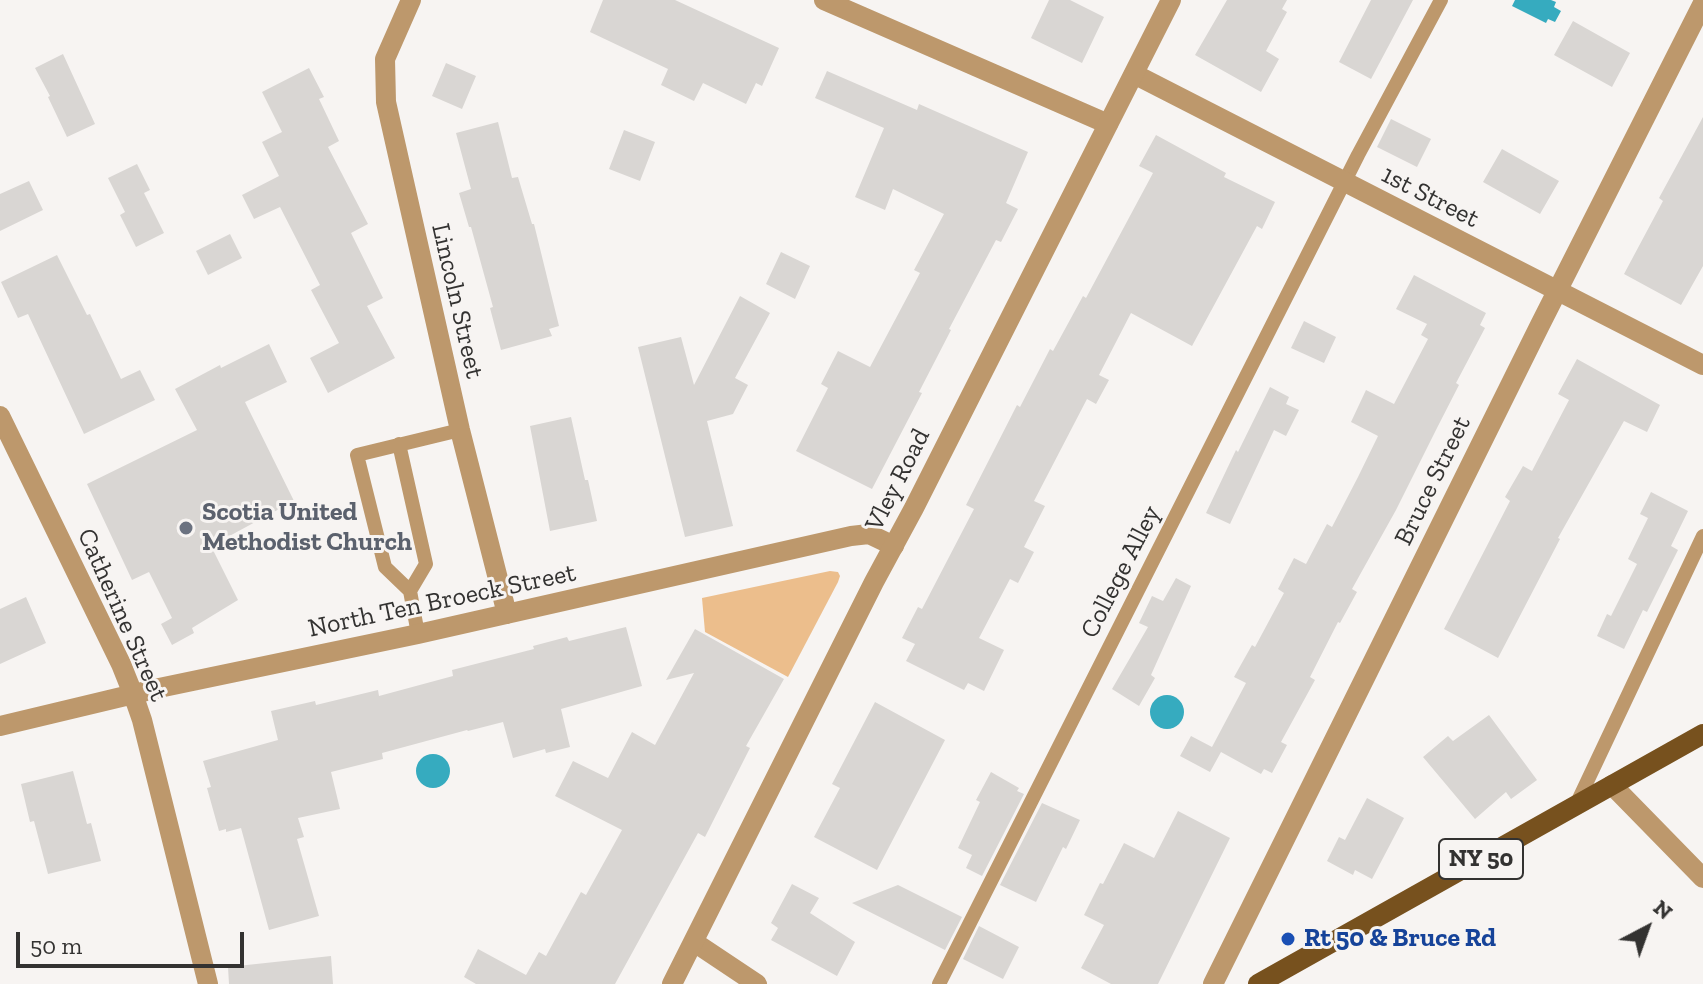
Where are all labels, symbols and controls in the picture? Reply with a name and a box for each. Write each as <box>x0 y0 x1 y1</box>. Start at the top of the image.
street label: 1st Street <box>1376 159 1484 235</box>
street label: Lincoln Street <box>424 221 490 381</box>
street label: Bruce Street <box>1388 411 1478 551</box>
street label: Vley Road <box>859 424 937 536</box>
place label: Scotia United Methodist Church <box>202 497 412 558</box>
street label: College Alley <box>1074 501 1168 643</box>
marker: Scotia United Methodist Church <box>177 519 195 537</box>
street label: Catherine Street <box>70 524 174 706</box>
street label: North Ten Broeck Street <box>305 557 579 645</box>
road number: NY 50 <box>1439 839 1523 879</box>
north arrow <box>1607 888 1687 968</box>
text: N <box>1648 894 1678 925</box>
scale bar <box>20 916 248 966</box>
place label: Rt 50 & Bruce Rd <box>1304 923 1496 955</box>
marker: Rt 50 & Bruce Rd <box>1279 930 1297 948</box>
text: 50 m <box>30 931 82 960</box>

